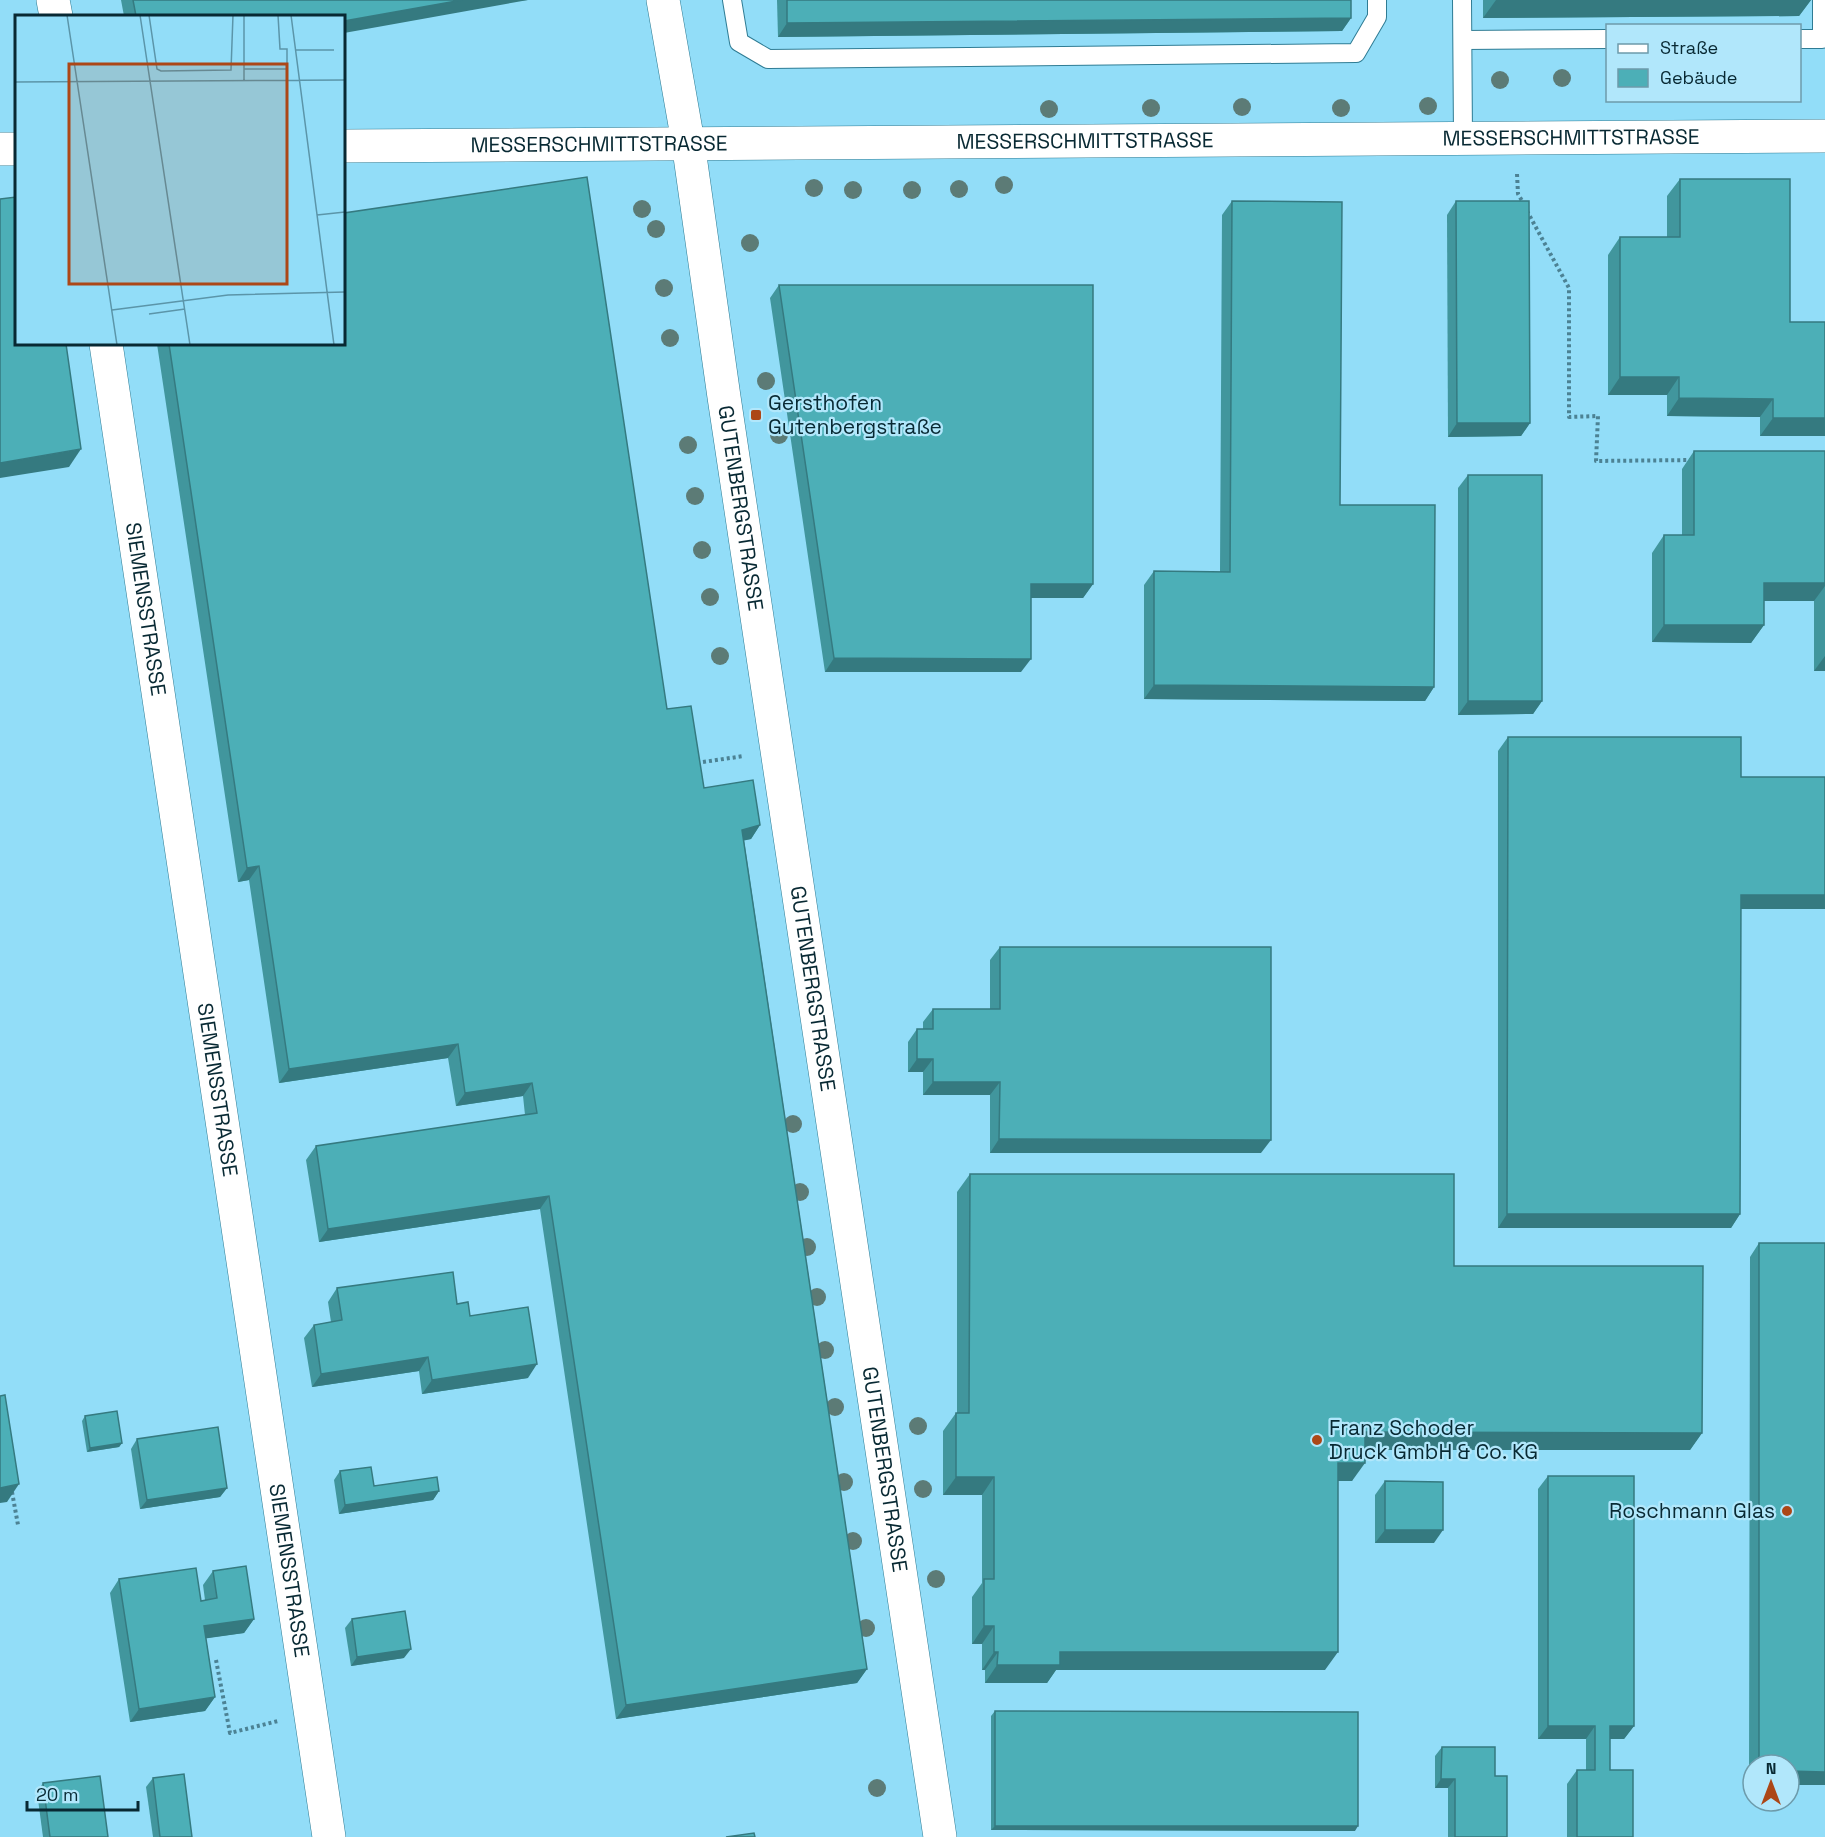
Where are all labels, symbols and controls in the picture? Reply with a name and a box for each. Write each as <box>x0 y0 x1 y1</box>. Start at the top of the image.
inset map <box>15 15 345 345</box>
legend <box>1606 24 1801 102</box>
text: Straße <box>1660 36 1718 59</box>
text: Gebäude <box>1660 66 1738 89</box>
street label: MESSERSCHMITTSTRASSE <box>1442 123 1700 152</box>
street label: MESSERSCHMITTSTRASSE <box>956 126 1214 155</box>
street label: MESSERSCHMITTSTRASSE <box>470 129 728 158</box>
place label: Gersthofen Gutenbergstraße <box>768 389 942 440</box>
street label: GUTENBERGSTRASSE <box>712 403 770 613</box>
marker: Gersthofen Gutenbergstraße <box>749 408 763 422</box>
street label: SIEMENSSTRASSE <box>120 520 172 698</box>
street label: GUTENBERGSTRASSE <box>785 884 842 1093</box>
street label: SIEMENSSTRASSE <box>192 1001 244 1178</box>
street label: GUTENBERGSTRASSE <box>857 1365 914 1574</box>
place label: Franz Schoder Druck GmbH & Co. KG <box>1329 1414 1538 1465</box>
marker: Franz Schoder Druck GmbH & Co. KG <box>1310 1433 1324 1447</box>
street label: SIEMENSSTRASSE <box>263 1482 316 1659</box>
place label: Roschmann Glas <box>1609 1497 1775 1524</box>
marker: Roschmann Glas <box>1780 1504 1794 1518</box>
north arrow <box>1741 1753 1801 1813</box>
text: N <box>1766 1758 1776 1779</box>
scale bar <box>27 1774 138 1812</box>
text: 20 m <box>36 1783 79 1806</box>

